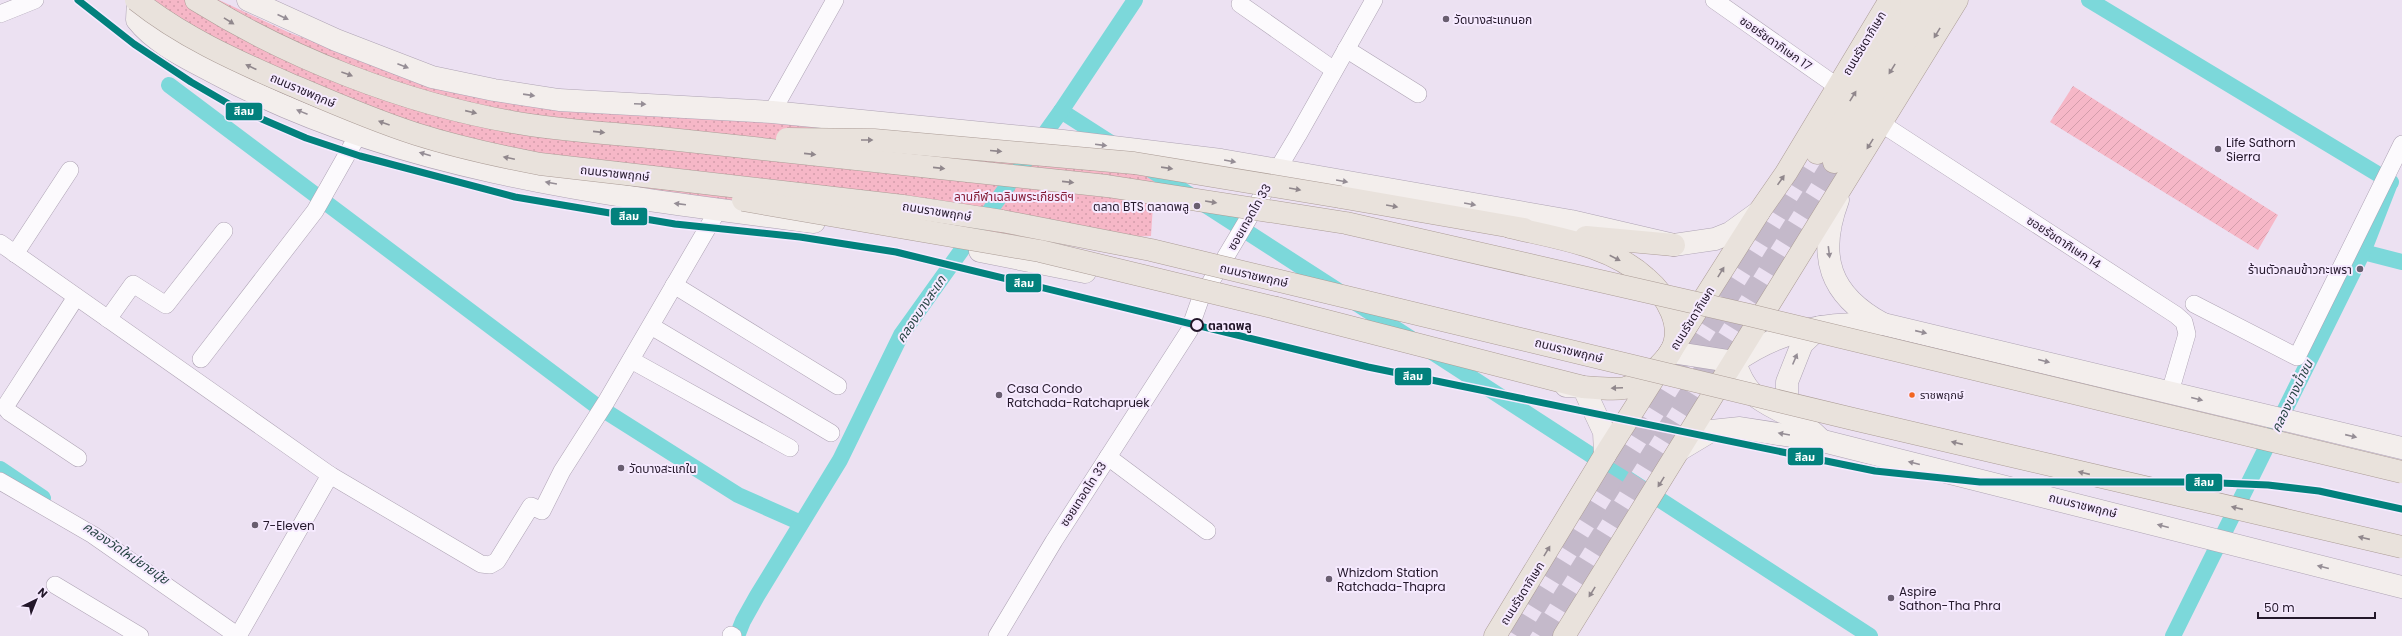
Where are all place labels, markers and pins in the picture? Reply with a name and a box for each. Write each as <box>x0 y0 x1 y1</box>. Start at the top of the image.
place label: วัดบางสะแกนอก <box>1454 11 1532 28</box>
marker: วัดบางสะแกนอก <box>1441 14 1451 24</box>
place label: Life Sathorn Sierra <box>2226 134 2296 165</box>
marker: Life Sathorn Sierra <box>2213 144 2223 154</box>
place label: ตลาด BTS ตลาดพลู <box>1093 198 1189 215</box>
marker: ตลาด BTS ตลาดพลู <box>1192 201 1202 211</box>
place label: ร้านตัวกลมข้าวกะเพรา <box>2248 261 2352 278</box>
marker: ร้านตัวกลมข้าวกะเพรา <box>2355 264 2365 274</box>
place label: ตลาดพลู <box>1208 317 1252 334</box>
marker: ตลาดพลู <box>1190 318 1204 332</box>
place label: Casa Condo Ratchada-Ratchapruek <box>1007 380 1150 411</box>
place label: ราชพฤกษ์ <box>1920 387 1964 403</box>
marker: Casa Condo Ratchada-Ratchapruek <box>994 390 1004 400</box>
marker: ราชพฤกษ์ <box>1907 390 1917 400</box>
place label: วัดบางสะแกใน <box>629 460 697 477</box>
marker: วัดบางสะแกใน <box>616 463 626 473</box>
place label: 7-Eleven <box>263 517 315 534</box>
marker: 7-Eleven <box>250 520 260 530</box>
place label: Whizdom Station Ratchada-Thapra <box>1337 564 1446 595</box>
marker: Whizdom Station Ratchada-Thapra <box>1324 574 1334 584</box>
place label: Aspire Sathon-Tha Phra <box>1899 583 2001 614</box>
marker: Aspire Sathon-Tha Phra <box>1886 593 1896 603</box>

